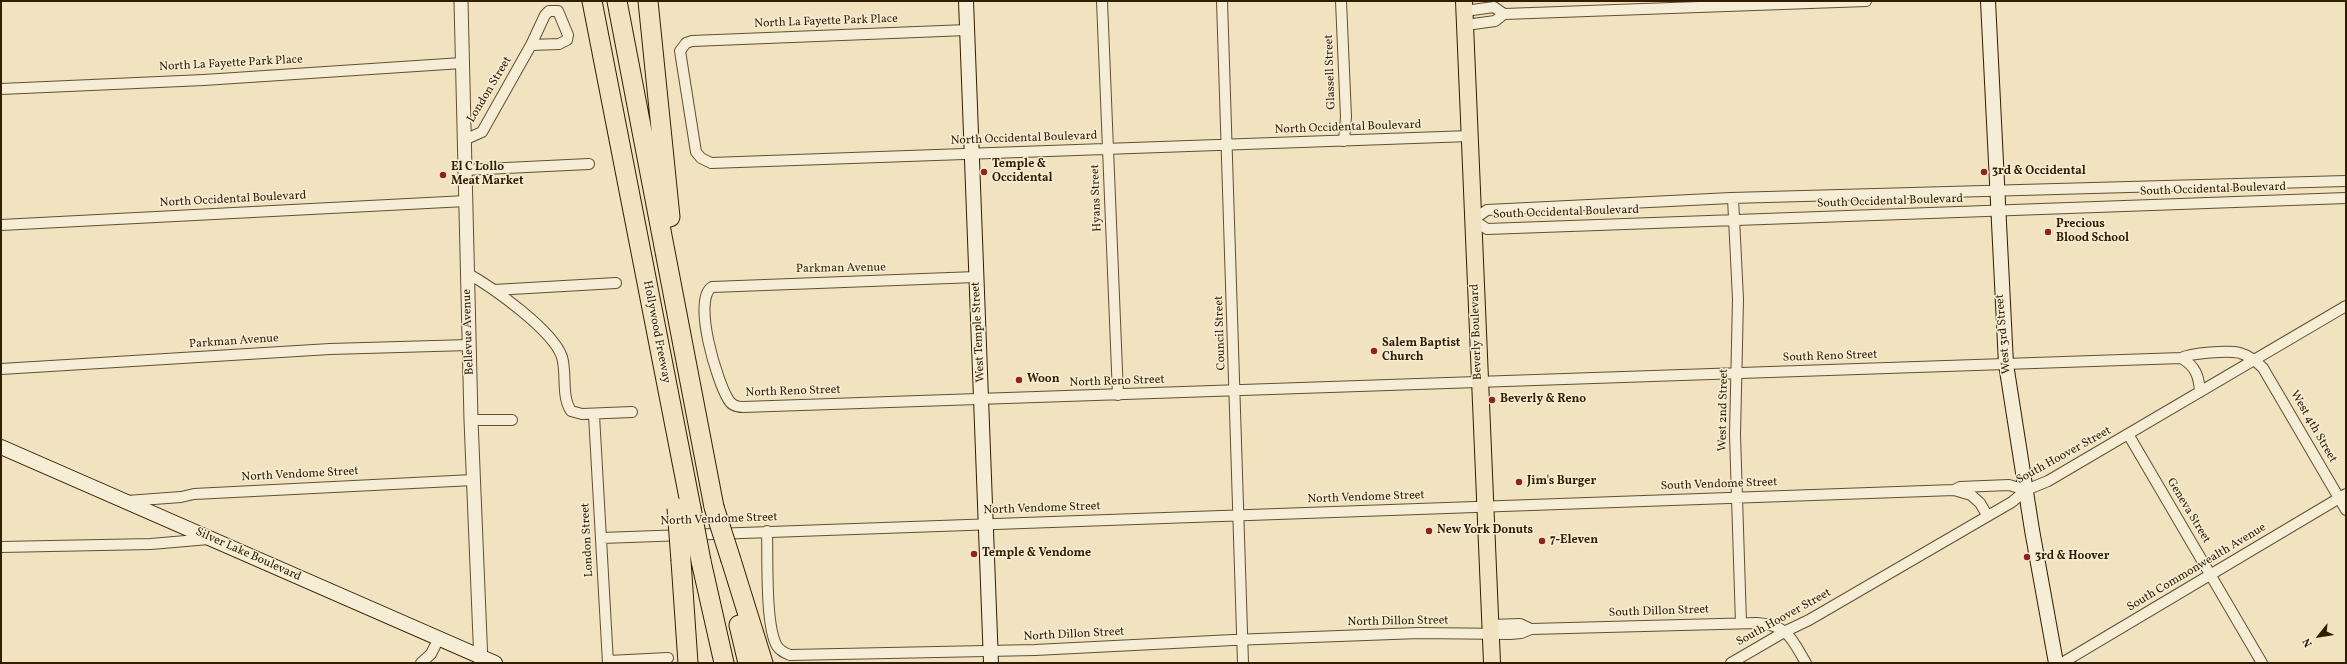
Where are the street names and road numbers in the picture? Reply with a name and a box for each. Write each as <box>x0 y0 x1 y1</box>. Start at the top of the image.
street label: North La Fayette Park Place <box>754 12 898 32</box>
street label: Glassell Street <box>1322 34 1340 110</box>
street label: North La Fayette Park Place <box>159 53 303 75</box>
street label: London Street <box>465 54 515 126</box>
street label: North Occidental Boulevard <box>1274 118 1422 138</box>
street label: North Occidental Boulevard <box>950 129 1098 149</box>
street label: Hyans Street <box>1089 164 1105 232</box>
street label: South Occidental Boulevard <box>2140 180 2286 200</box>
street label: North Occidental Boulevard <box>159 189 307 211</box>
street label: South Occidental Boulevard <box>1817 192 1963 212</box>
street label: South Occidental Boulevard <box>1493 203 1639 223</box>
street label: Parkman Avenue <box>796 261 886 277</box>
street label: Hollywood Freeway <box>639 280 673 384</box>
street label: West Temple Street <box>969 281 989 383</box>
street label: Beverly Boulevard <box>1468 284 1486 380</box>
street label: Bellevue Avenue <box>460 289 478 375</box>
street label: West 3rd Street <box>1993 293 2015 375</box>
street label: Council Street <box>1213 295 1229 371</box>
street label: Parkman Avenue <box>189 332 279 352</box>
street label: South Reno Street <box>1782 348 1878 366</box>
street label: West 2nd Street <box>1716 369 1732 451</box>
street label: North Reno Street <box>1069 373 1165 391</box>
street label: North Reno Street <box>745 383 841 401</box>
street label: West 4th Street <box>2287 388 2339 466</box>
street label: South Hoover Street <box>2014 424 2114 488</box>
street label: North Vendome Street <box>241 465 359 485</box>
street label: South Vendome Street <box>1660 476 1778 494</box>
street label: Geneva Street <box>2163 476 2213 546</box>
street label: North Vendome Street <box>1307 489 1425 507</box>
street label: North Vendome Street <box>983 500 1101 518</box>
street label: London Street <box>579 502 597 578</box>
street label: North Vendome Street <box>660 511 778 529</box>
street label: South Commonwealth Avenue <box>2125 521 2269 615</box>
street label: Silver Lake Boulevard <box>193 525 303 585</box>
street label: South Hoover Street <box>1734 586 1834 650</box>
street label: South Dillon Street <box>1609 603 1709 621</box>
street label: North Dillon Street <box>1347 614 1449 630</box>
street label: North Dillon Street <box>1023 625 1125 645</box>

